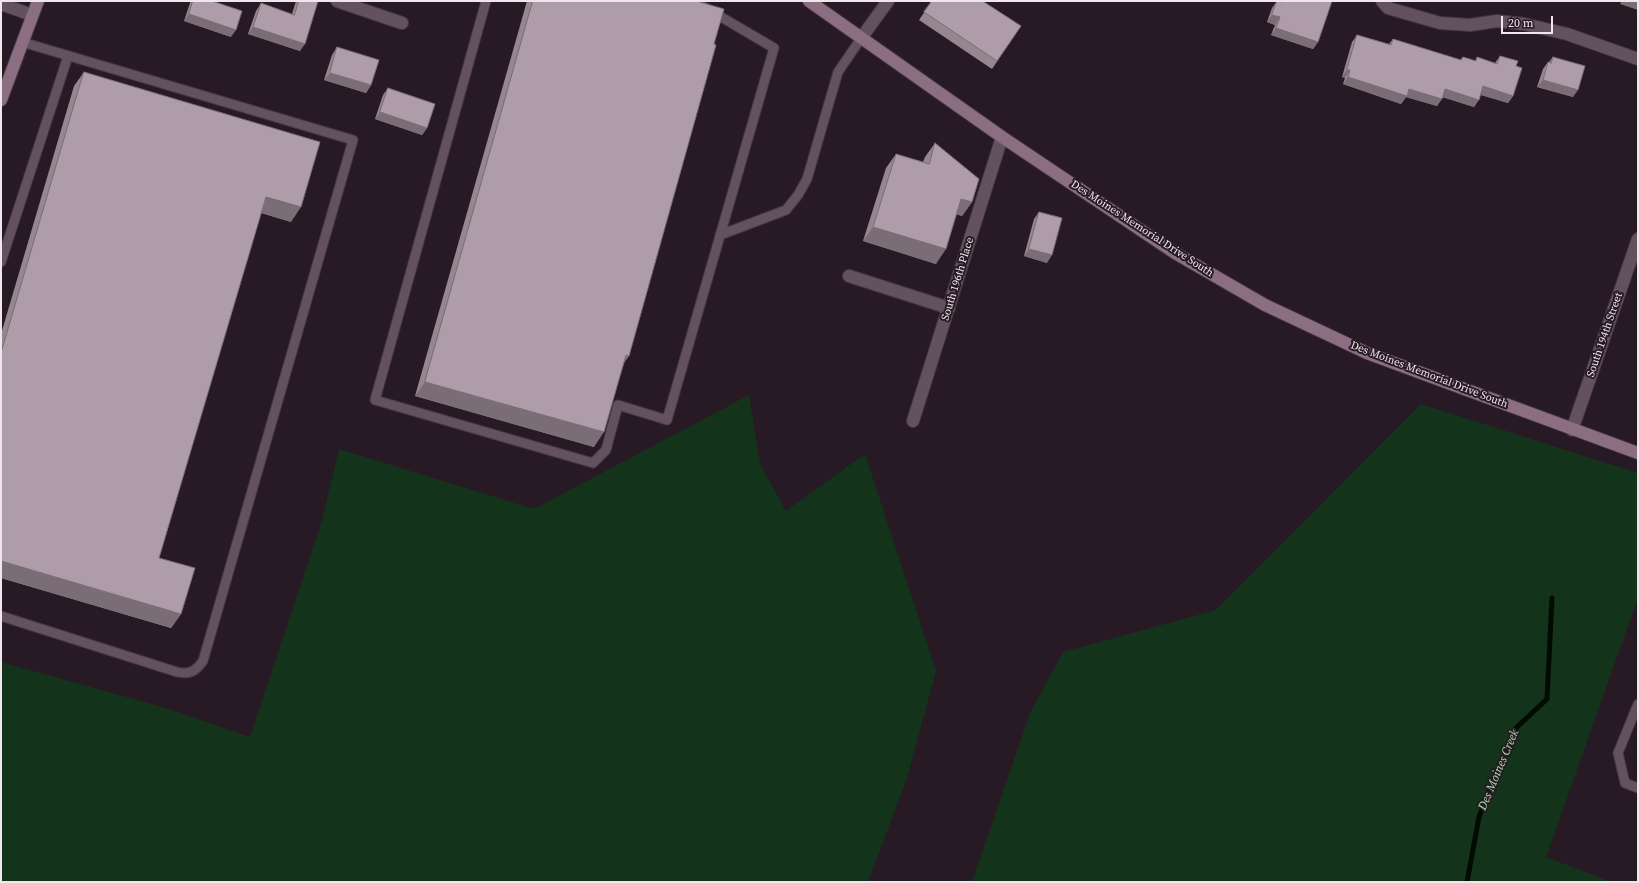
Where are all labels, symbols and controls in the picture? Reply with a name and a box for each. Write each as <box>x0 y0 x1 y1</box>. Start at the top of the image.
scale bar <box>1503 8 1555 34</box>
text: 20 m <box>1508 15 1534 31</box>
street label: Des Moines Memorial Drive South <box>1068 178 1216 280</box>
street label: South 196th Place <box>939 236 977 322</box>
street label: South 194th Street <box>1584 291 1626 379</box>
street label: Des Moines Memorial Drive South <box>1349 339 1509 411</box>
water label: Des Moines Creek <box>1475 727 1523 813</box>

